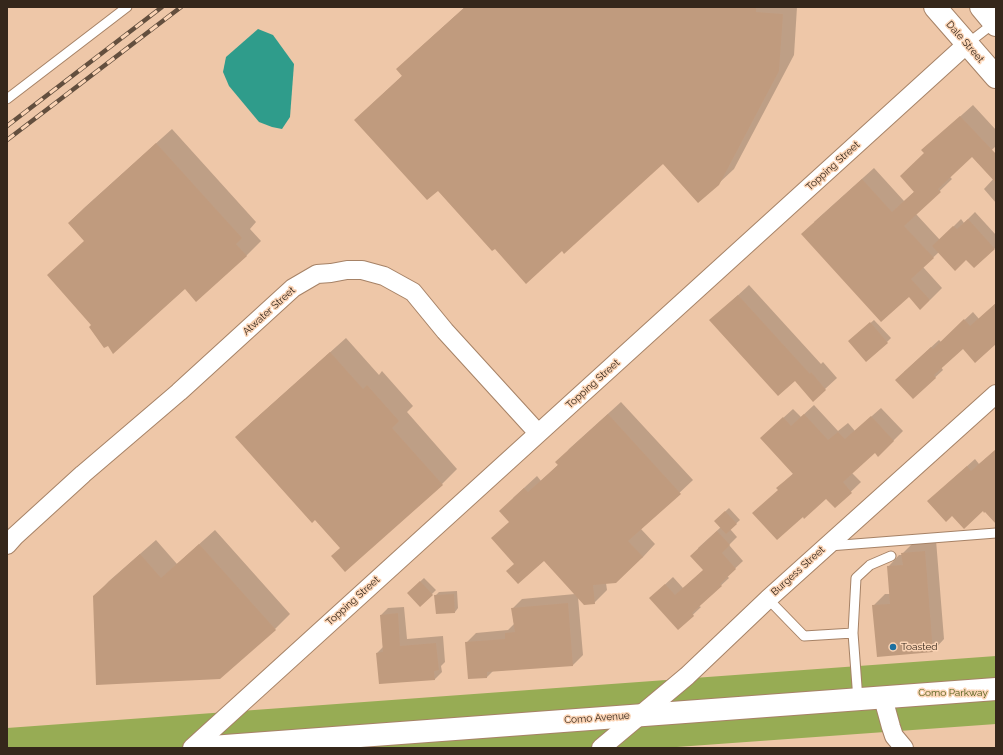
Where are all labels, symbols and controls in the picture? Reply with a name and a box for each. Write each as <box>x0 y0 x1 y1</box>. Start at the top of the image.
street label: Dale Street <box>944 19 986 65</box>
street label: Topping Street <box>804 139 862 193</box>
street label: Atwater Street <box>240 284 298 338</box>
street label: Topping Street <box>564 357 622 411</box>
street label: Burgess Street <box>769 544 827 598</box>
street label: Topping Street <box>324 574 382 628</box>
place label: Toasted <box>901 641 938 653</box>
marker: Toasted <box>888 642 898 652</box>
park label: Como Parkway <box>918 687 988 699</box>
street label: Como Avenue <box>564 710 630 726</box>

